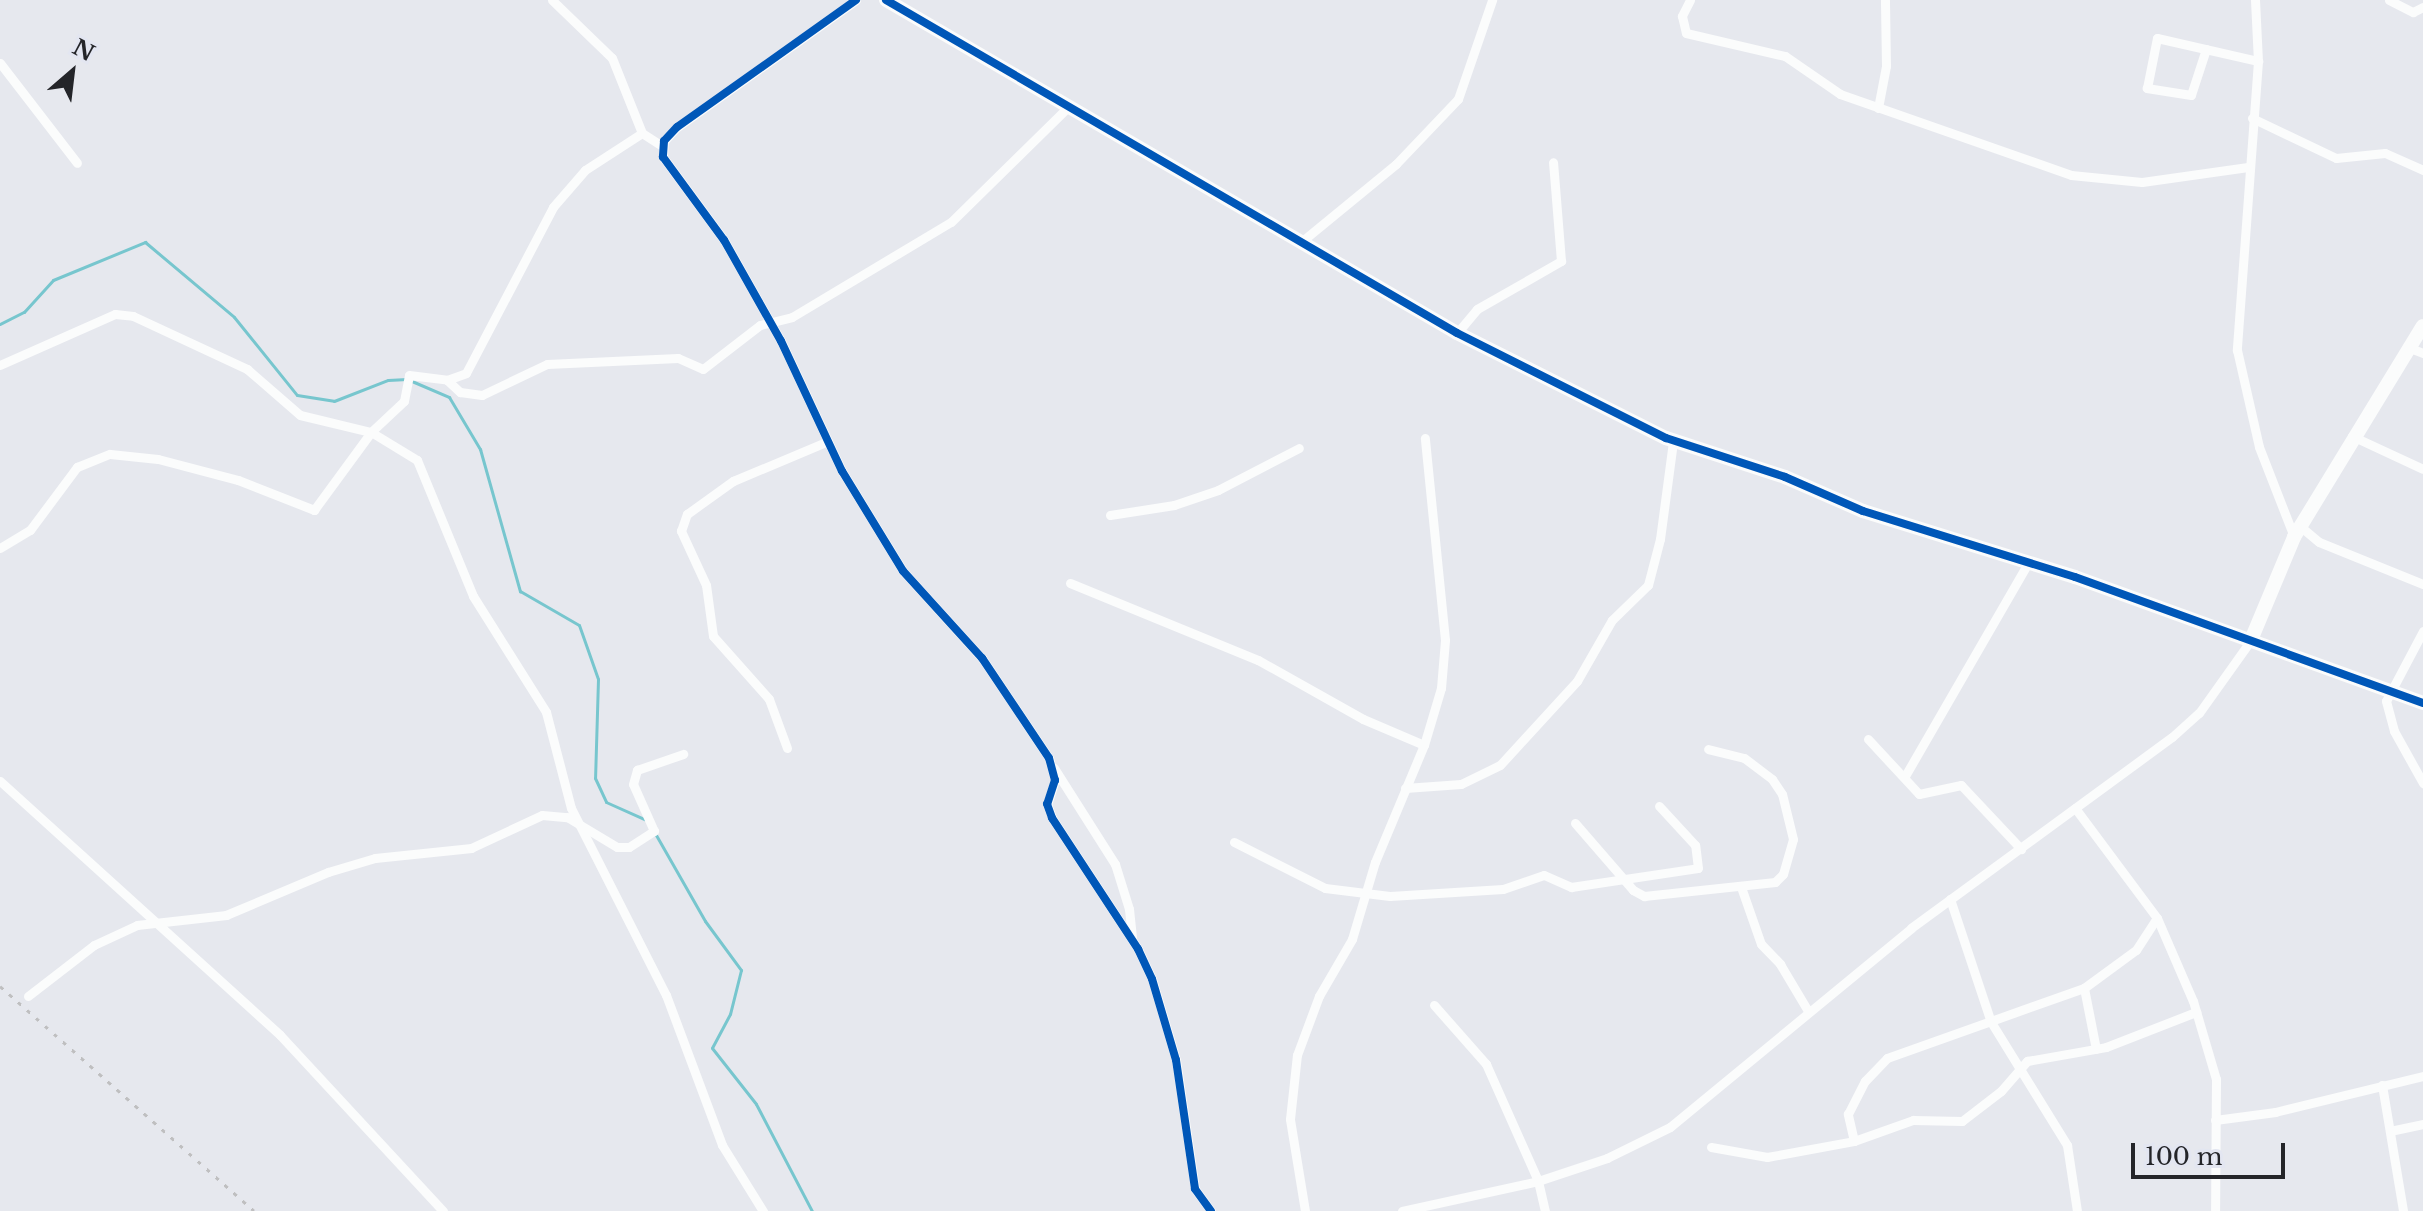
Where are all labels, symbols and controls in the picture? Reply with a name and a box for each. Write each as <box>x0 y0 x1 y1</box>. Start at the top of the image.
north arrow <box>32 32 112 112</box>
text: N <box>68 34 99 67</box>
scale bar <box>2135 1127 2289 1177</box>
text: 100 m <box>2145 1142 2223 1171</box>

